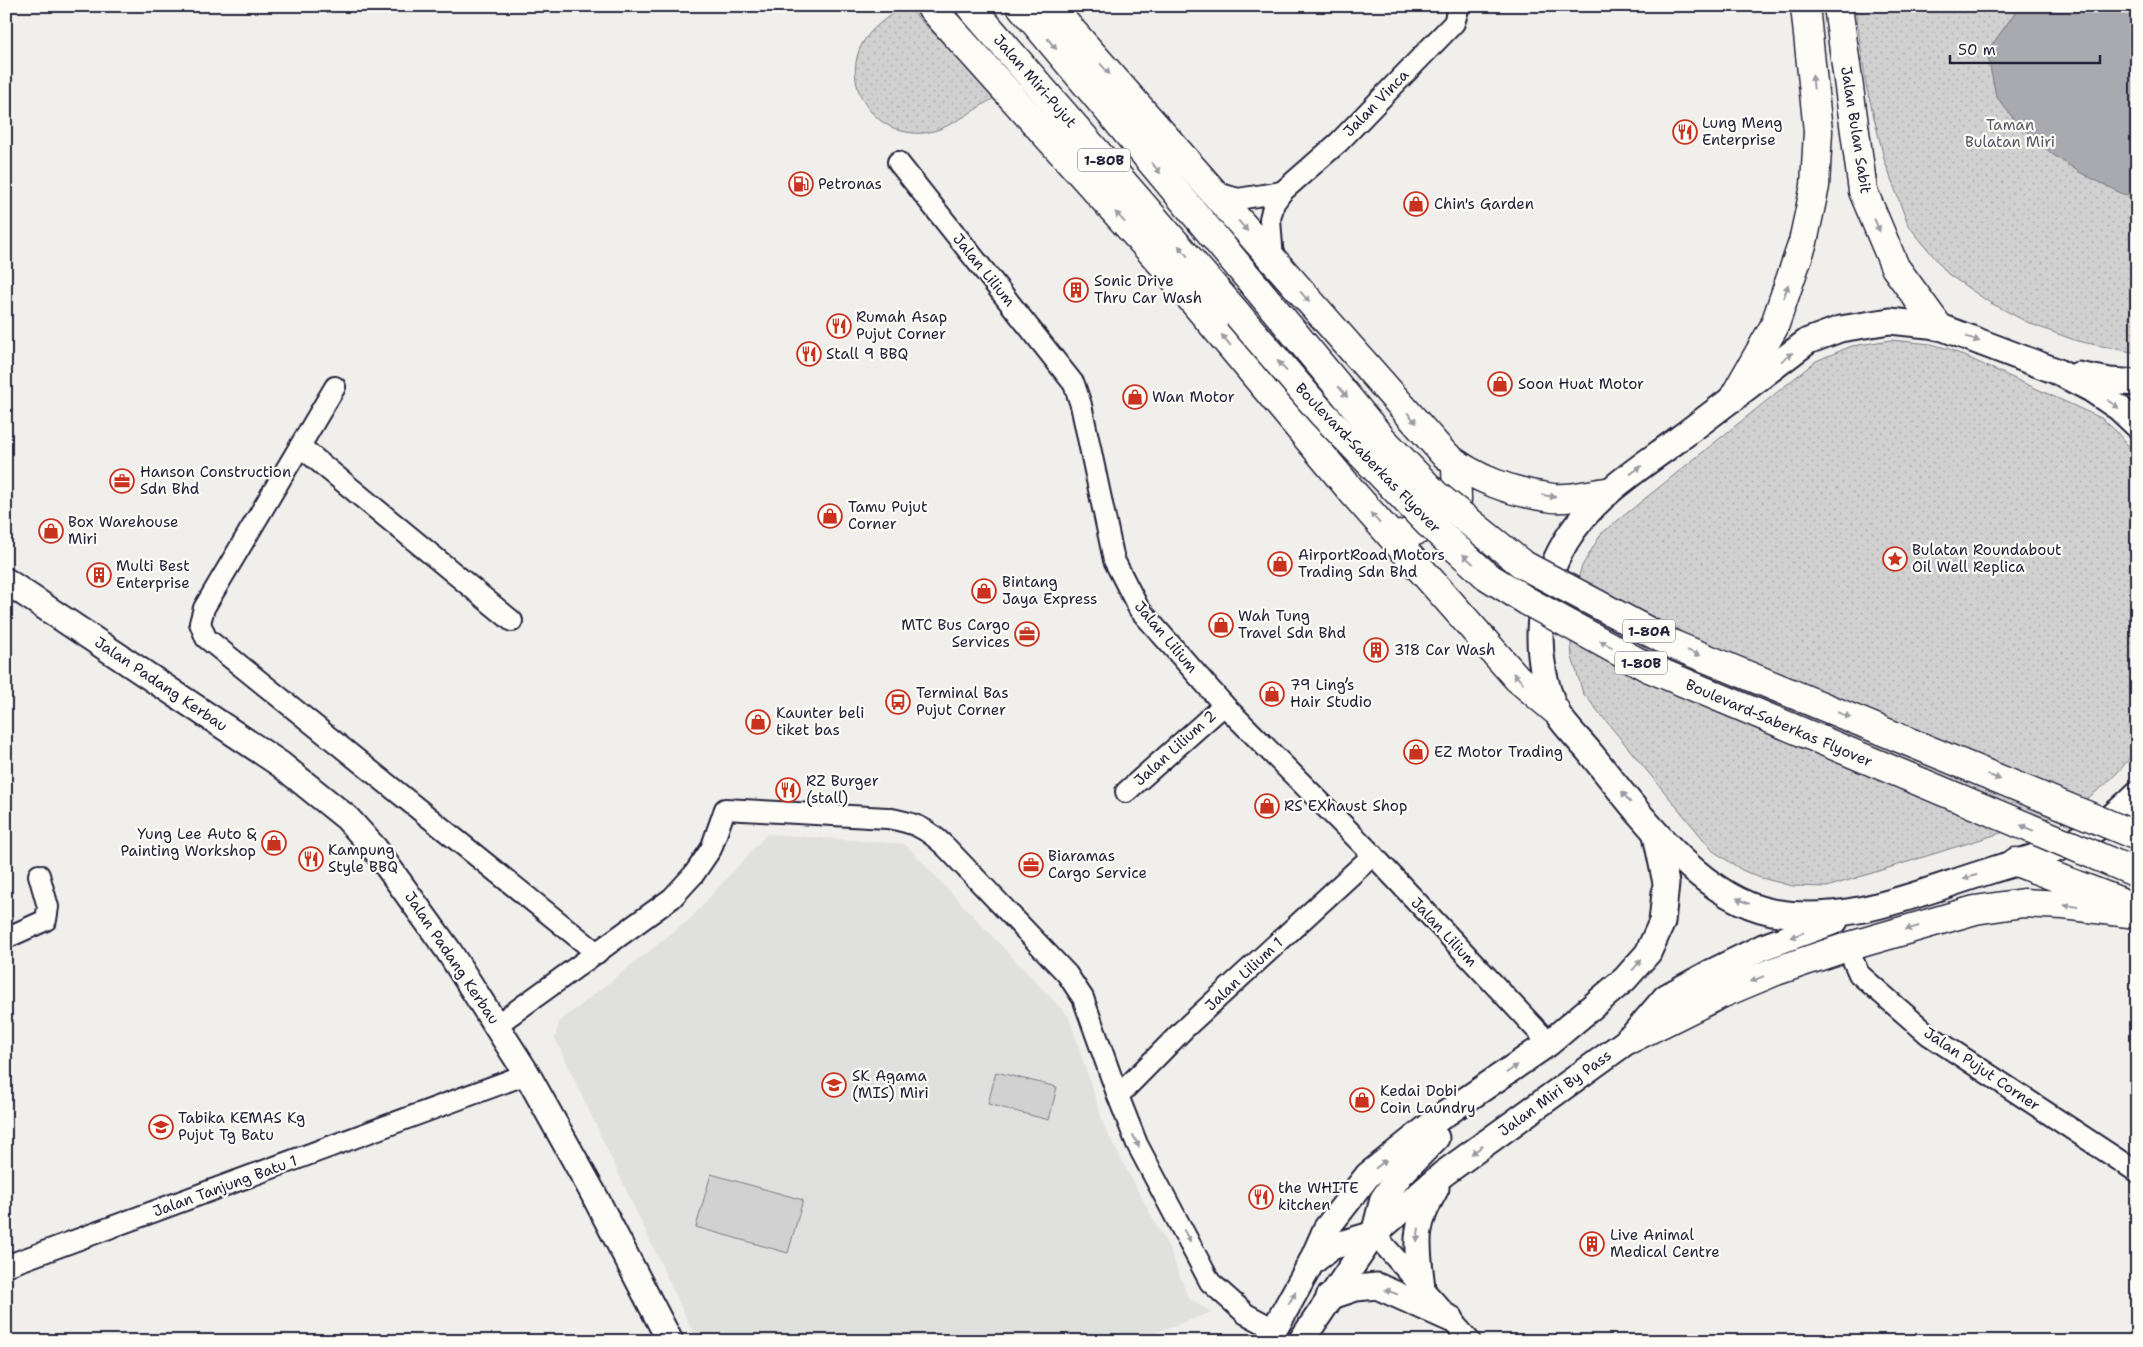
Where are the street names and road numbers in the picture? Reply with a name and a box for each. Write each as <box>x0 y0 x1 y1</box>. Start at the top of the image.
street label: Jalan Miri-Pujut <box>989 30 1081 132</box>
street label: Jalan Vinca <box>1339 65 1414 141</box>
street label: Jalan Bulan Sabit <box>1836 65 1876 195</box>
road number: 1-80B <box>1078 148 1130 172</box>
street label: Jalan Lilium <box>948 229 1020 311</box>
street label: Boulevard-Saberkas Flyover <box>1291 379 1445 537</box>
street label: Jalan Lilium <box>1130 597 1202 677</box>
road number: 1-80A <box>1623 620 1675 642</box>
street label: Jalan Padang Kerbau <box>91 632 231 736</box>
road number: 1-80B <box>1615 651 1667 674</box>
street label: Boulevard-Saberkas Flyover <box>1682 674 1876 772</box>
street label: Jalan Lilium 2 <box>1130 706 1220 790</box>
street label: Jalan Padang Kerbau <box>400 888 504 1028</box>
street label: Jalan Lilium <box>1407 893 1481 971</box>
street label: Jalan Lilium 1 <box>1201 933 1287 1015</box>
street label: Jalan Pujut Corner <box>1920 1023 2044 1115</box>
street label: Jalan Miri By Pass <box>1495 1045 1615 1141</box>
street label: Jalan Tanjung Batu 1 <box>150 1151 300 1221</box>

